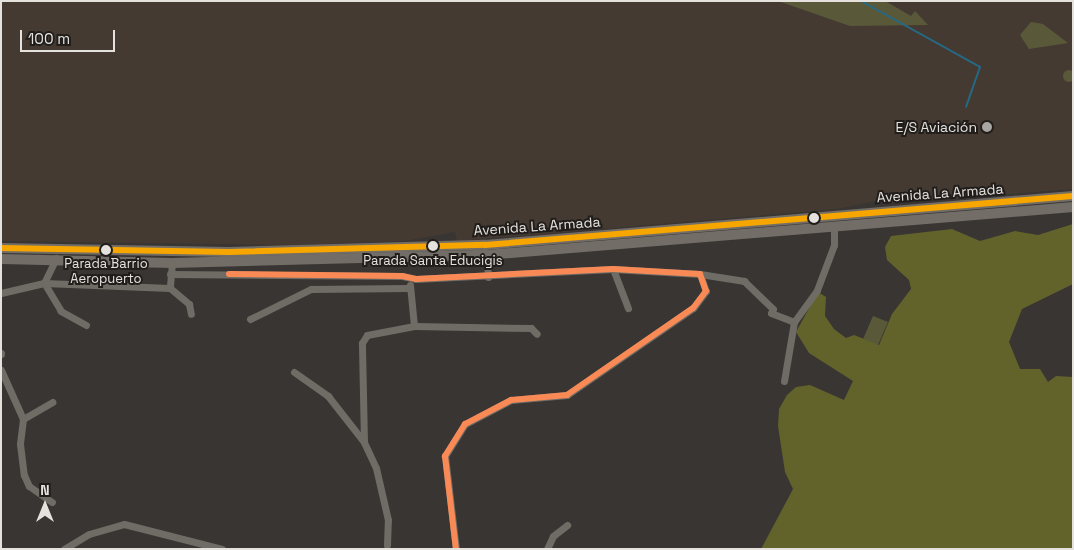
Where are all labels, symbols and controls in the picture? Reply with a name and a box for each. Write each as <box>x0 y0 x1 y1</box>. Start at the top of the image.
scale bar <box>22 20 118 52</box>
text: 100 m <box>28 29 70 48</box>
place label: E/S Aviación <box>895 119 977 135</box>
marker: E/S Aviación <box>981 121 993 133</box>
street label: Avenida La Armada <box>876 180 1004 206</box>
street label: Avenida La Armada <box>473 213 601 239</box>
unlabelled marker <box>809 213 819 223</box>
marker: Parada Santa Educigis <box>428 241 438 251</box>
marker: Parada Barrio Aeropuerto <box>101 245 111 255</box>
place label: Parada Santa Educigis <box>363 253 503 269</box>
place label: Parada Barrio Aeropuerto <box>64 257 148 288</box>
north arrow <box>20 480 70 530</box>
text: N <box>40 481 50 499</box>

